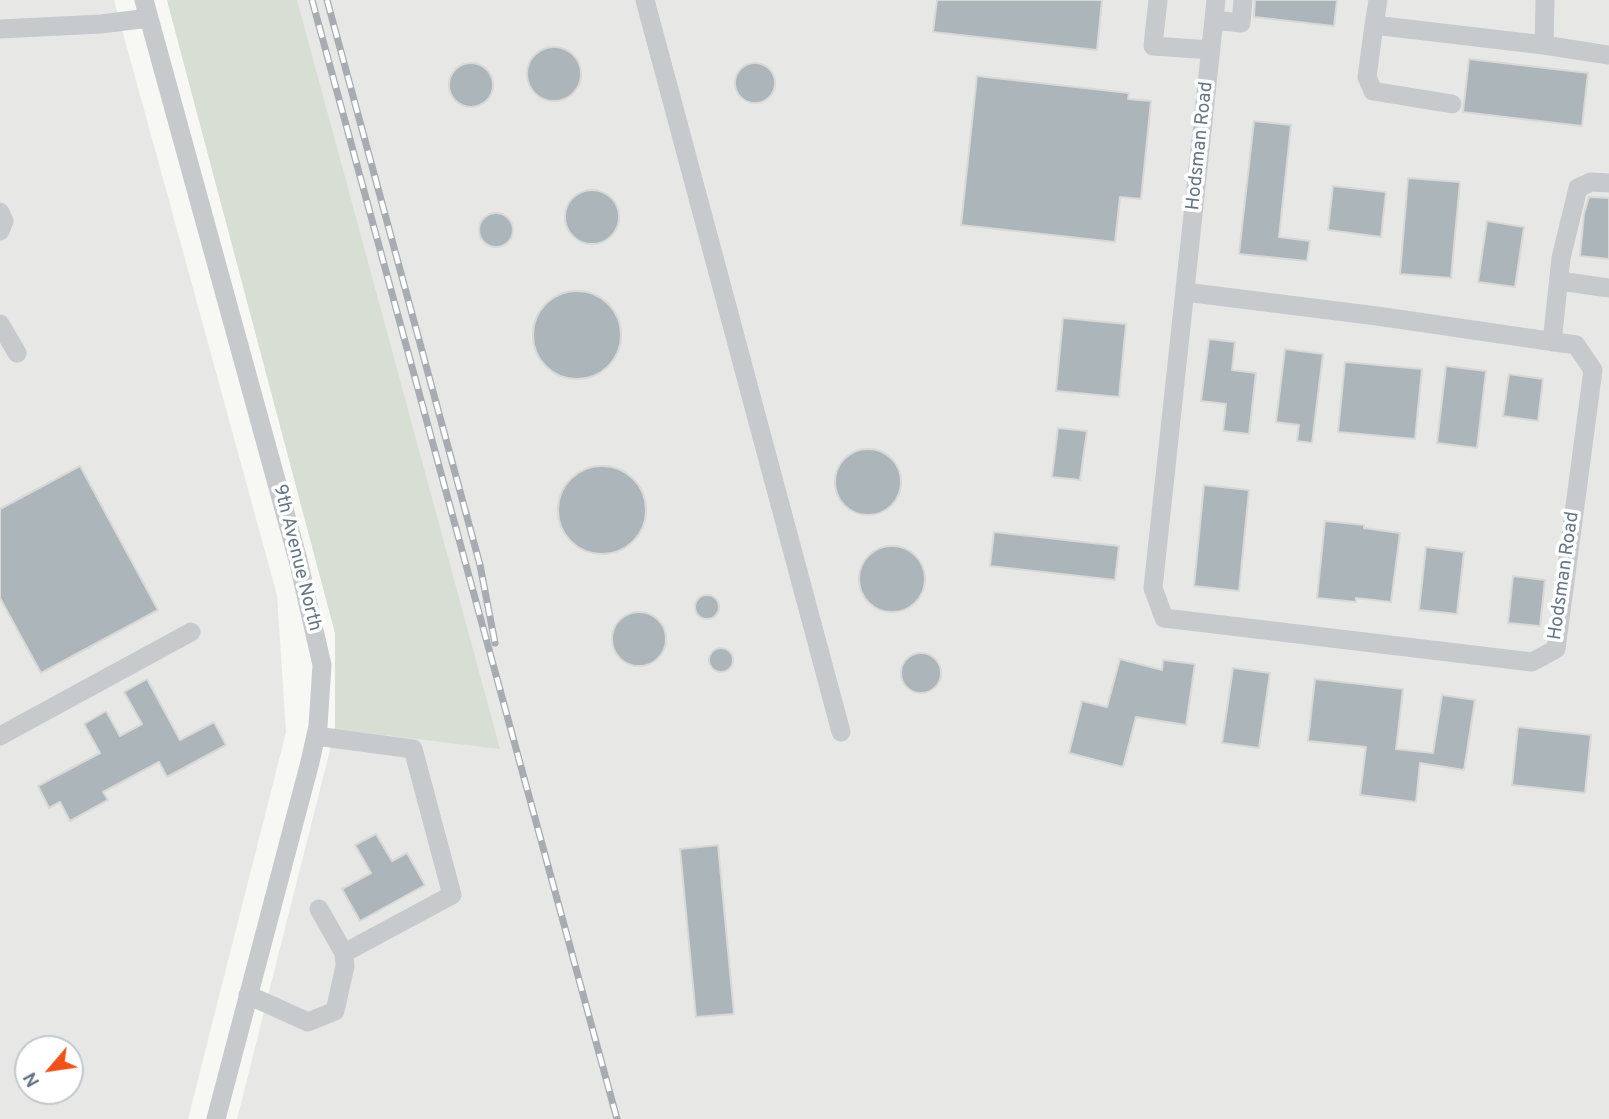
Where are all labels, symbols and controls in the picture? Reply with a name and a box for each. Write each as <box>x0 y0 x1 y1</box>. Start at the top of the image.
street label: Hodsman Road <box>1183 80 1219 212</box>
street label: 9th Avenue North <box>267 482 325 634</box>
street label: Hodsman Road <box>1545 510 1585 642</box>
north arrow <box>14 1035 84 1105</box>
text: N <box>19 1067 46 1091</box>

